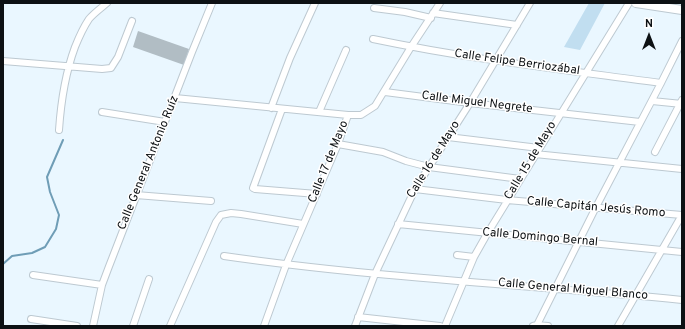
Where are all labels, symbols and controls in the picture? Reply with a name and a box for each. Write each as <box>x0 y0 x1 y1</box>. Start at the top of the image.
north arrow <box>629 16 669 56</box>
text: N <box>645 17 653 31</box>
street label: Calle Felipe Berriozábal <box>453 47 581 79</box>
street label: Calle Miguel Negrete <box>421 89 533 117</box>
street label: Calle General Antonio Ruíz <box>115 94 183 232</box>
street label: Calle 17 de Mayo <box>306 119 352 205</box>
street label: Calle 16 de Mayo <box>404 119 464 201</box>
street label: Calle 15 de Mayo <box>502 119 560 203</box>
street label: Calle Capitán Jesús Romo <box>526 195 666 221</box>
street label: Calle Domingo Bernal <box>482 226 598 250</box>
street label: Calle General Miguel Blanco <box>497 276 649 304</box>

